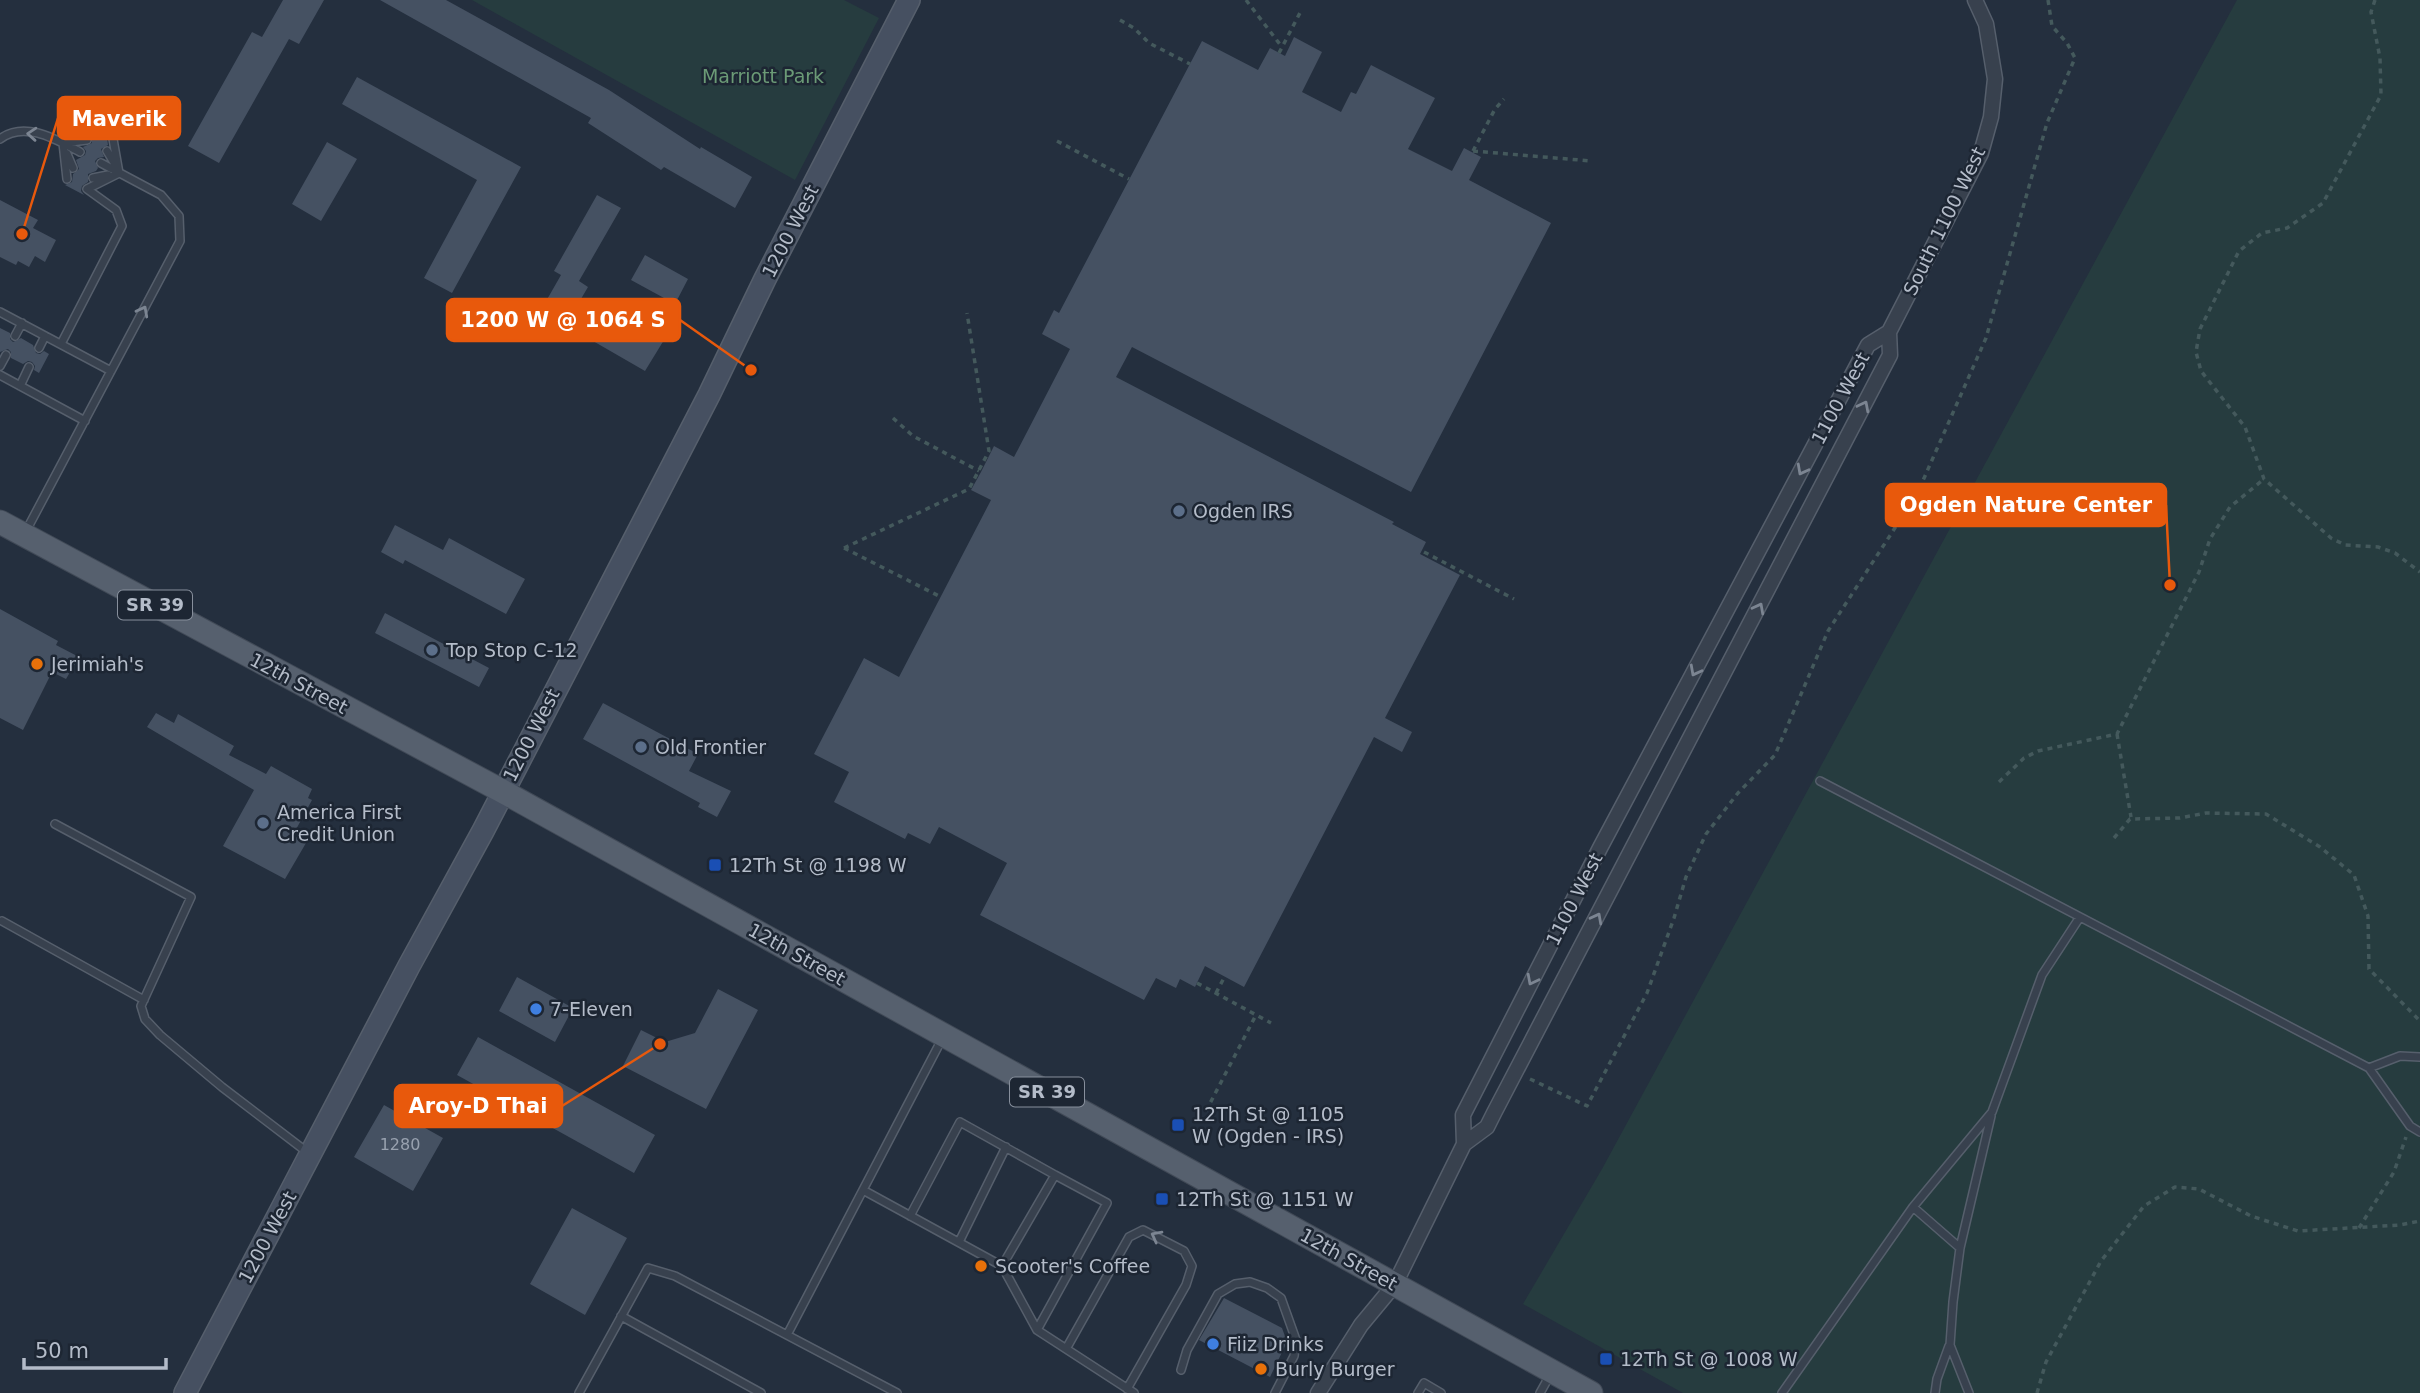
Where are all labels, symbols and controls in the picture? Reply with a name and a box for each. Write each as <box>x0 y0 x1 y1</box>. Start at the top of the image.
park label: Marriott Park <box>702 65 824 87</box>
callout: Maverik <box>58 97 180 139</box>
text: Maverik <box>72 107 167 131</box>
one-way arrow <box>26 126 37 141</box>
street label: South 1100 West <box>1899 143 1989 299</box>
street label: 1200 West <box>757 181 823 281</box>
callout: 1200 W @ 1064 S <box>447 299 680 341</box>
one-way arrow <box>135 305 148 318</box>
text: 1200 W @ 1064 S <box>460 308 666 332</box>
street label: 1100 West <box>1807 348 1873 448</box>
one-way arrow <box>1855 401 1869 413</box>
one-way arrow <box>1797 463 1810 475</box>
callout: Ogden Nature Center <box>1886 484 2166 526</box>
text: Ogden Nature Center <box>1900 493 2153 517</box>
place label: Ogden IRS <box>1193 500 1293 522</box>
marker: Ogden IRS <box>1171 503 1187 519</box>
road number: SR 39 <box>118 590 192 620</box>
one-way arrow <box>1751 603 1764 615</box>
place label: Top Stop C-12 <box>445 639 578 661</box>
marker: Top Stop C-12 <box>424 642 440 658</box>
street label: 12th Street <box>246 648 352 718</box>
place label: Jerimiah's <box>50 653 144 675</box>
marker: Jerimiah's <box>29 656 45 672</box>
one-way arrow <box>1690 664 1703 676</box>
street label: 1200 West <box>498 685 564 785</box>
place label: Old Frontier <box>655 736 766 758</box>
marker: Old Frontier <box>633 739 649 755</box>
place label: America First Credit Union <box>277 801 401 845</box>
marker: America First Credit Union <box>255 815 271 831</box>
street label: 1100 West <box>1541 849 1607 949</box>
place label: 12Th St @ 1198 W <box>729 854 907 876</box>
marker: 12Th St @ 1198 W <box>707 857 723 873</box>
one-way arrow <box>1588 913 1602 925</box>
street label: 12th Street <box>745 918 849 990</box>
one-way arrow <box>1527 973 1540 986</box>
place label: 7-Eleven <box>550 998 633 1020</box>
marker: 7-Eleven <box>528 1001 544 1017</box>
road number: SR 39 <box>1010 1078 1084 1106</box>
callout: Aroy-D Thai <box>395 1085 562 1127</box>
text: Aroy-D Thai <box>409 1094 547 1118</box>
place label: 12Th St @ 1105 W (Ogden - IRS) <box>1192 1103 1345 1147</box>
marker: 12Th St @ 1105 W (Ogden - IRS) <box>1170 1117 1186 1133</box>
house number: 1280 <box>380 1135 420 1154</box>
street label: 1200 West <box>234 1187 300 1287</box>
place label: 12Th St @ 1151 W <box>1176 1188 1354 1210</box>
marker: 12Th St @ 1151 W <box>1154 1191 1170 1207</box>
street label: 12th Street <box>1297 1223 1401 1295</box>
one-way arrow <box>1151 1231 1163 1245</box>
place label: Scooter's Coffee <box>995 1255 1150 1277</box>
marker: Scooter's Coffee <box>973 1258 989 1274</box>
scale bar <box>24 1326 166 1370</box>
place label: Fiiz Drinks <box>1227 1333 1324 1355</box>
marker: Fiiz Drinks <box>1205 1336 1221 1352</box>
text: 50 m <box>35 1339 89 1363</box>
place label: 12Th St @ 1008 W <box>1620 1348 1798 1370</box>
marker: 12Th St @ 1008 W <box>1598 1351 1614 1367</box>
place label: Burly Burger <box>1275 1358 1395 1380</box>
marker: Burly Burger <box>1253 1361 1269 1377</box>

